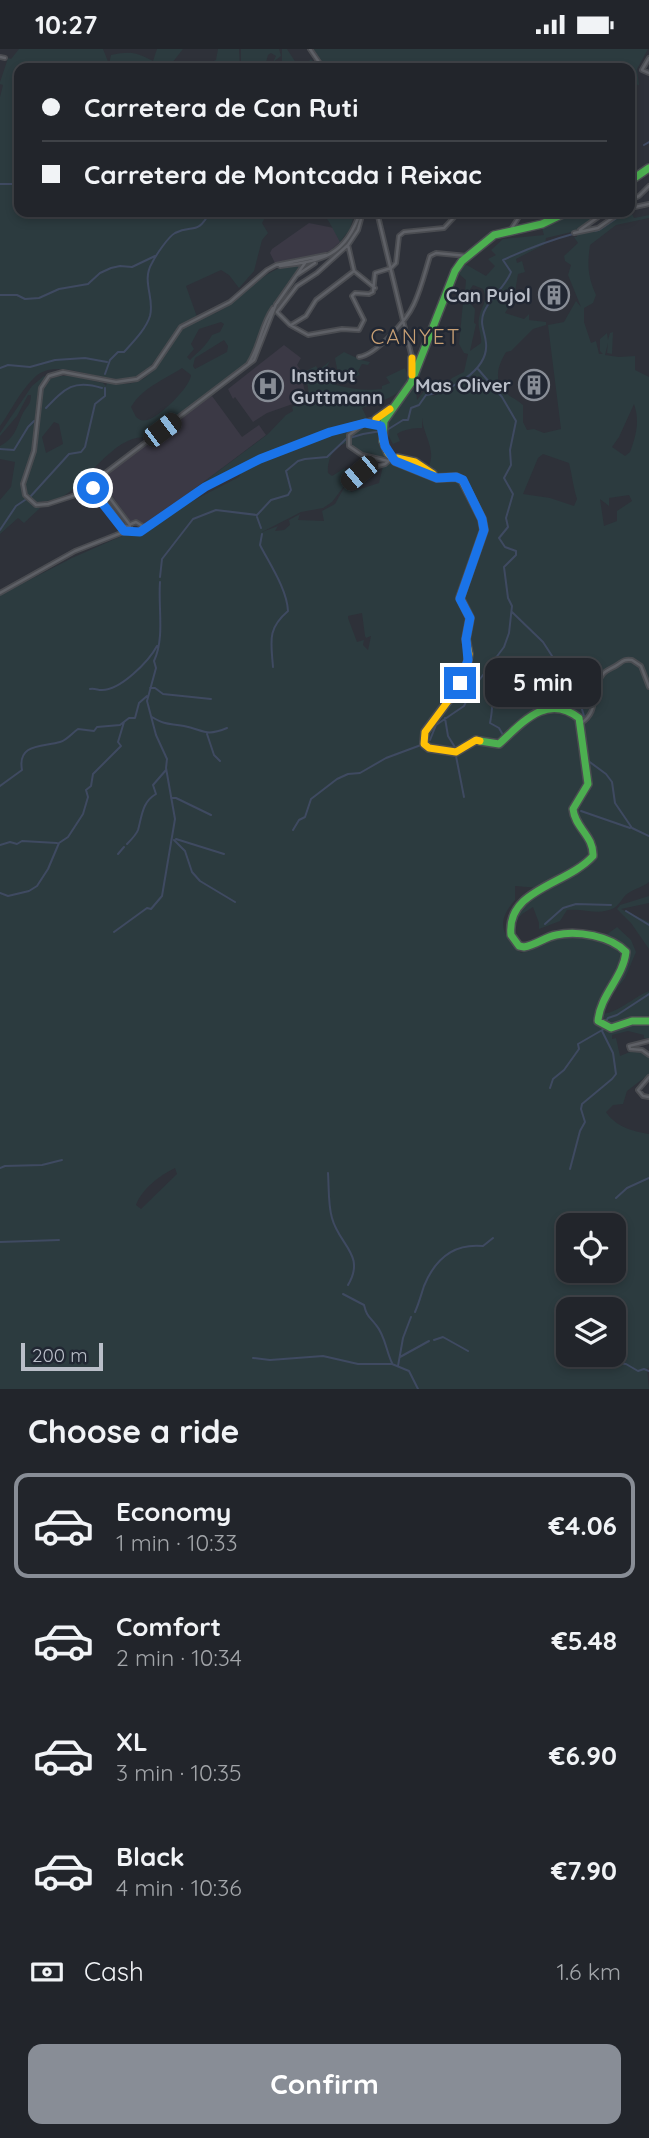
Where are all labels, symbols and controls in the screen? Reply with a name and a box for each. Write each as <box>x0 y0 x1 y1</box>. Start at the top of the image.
text: 10:27 <box>35 8 97 41</box>
text: Carretera de Can Ruti <box>84 91 358 124</box>
text: Carretera de Montcada i Reixac <box>84 158 482 191</box>
building icon: Can Pujol <box>537 278 571 312</box>
place label: Can Pujol <box>446 283 531 307</box>
district label: CANYET <box>371 323 461 349</box>
place label: Institut Guttmann <box>291 363 383 409</box>
building icon: Mas Oliver <box>517 368 551 402</box>
hospital icon: Institut Guttmann <box>251 369 285 403</box>
place label: Mas Oliver <box>415 373 511 397</box>
car <box>139 409 186 451</box>
car <box>337 451 382 495</box>
route start <box>77 472 109 504</box>
callout: 5 min <box>484 659 600 707</box>
route end <box>444 667 476 699</box>
text: 5 min <box>513 668 573 697</box>
map controls <box>556 1213 626 1367</box>
button: locate <box>556 1213 626 1283</box>
button: layers <box>556 1297 626 1367</box>
scale bar <box>21 1340 103 1372</box>
text: 200 m <box>32 1343 88 1367</box>
text: Choose a ride <box>28 1411 240 1451</box>
icon: car <box>32 1494 95 1557</box>
text: Economy <box>116 1495 231 1528</box>
text: €4.06 <box>549 1509 617 1542</box>
text: 1 min · 10:33 <box>116 1528 238 1557</box>
icon: car <box>32 1609 95 1672</box>
text: Comfort <box>116 1610 221 1643</box>
text: €5.48 <box>552 1624 617 1657</box>
text: 2 min · 10:34 <box>116 1643 242 1672</box>
icon: car <box>32 1724 95 1787</box>
text: XL <box>116 1725 148 1758</box>
text: €6.90 <box>549 1739 617 1772</box>
text: 3 min · 10:35 <box>116 1758 242 1787</box>
icon: car <box>32 1839 95 1902</box>
text: Black <box>116 1840 185 1873</box>
text: €7.90 <box>551 1854 617 1887</box>
text: 4 min · 10:36 <box>116 1873 242 1902</box>
icon: cash <box>28 1953 66 1991</box>
text: Cash <box>84 1955 144 1988</box>
text: 1.6 km <box>556 1957 621 1986</box>
button: Confirm <box>28 2044 621 2124</box>

